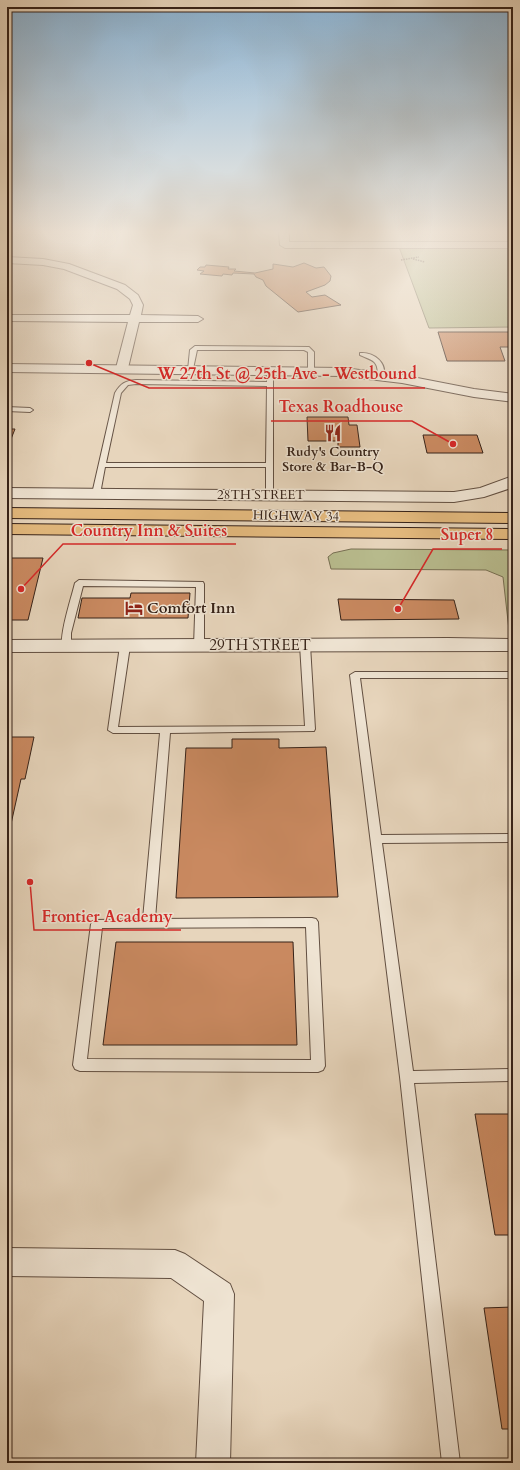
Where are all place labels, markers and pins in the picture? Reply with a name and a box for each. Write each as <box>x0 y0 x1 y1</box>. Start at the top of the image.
callout: W 27th St @ 25th Ave - Westbound <box>149 360 425 388</box>
callout: Texas Roadhouse <box>271 393 412 421</box>
restaurant icon: Rudy's Country Store & Bar-B-Q <box>323 423 343 443</box>
place label: Rudy's Country Store & Bar-B-Q <box>282 443 384 476</box>
callout: Country Inn & Suites <box>63 516 236 544</box>
callout: Super 8 <box>433 521 502 549</box>
hotel icon: Comfort Inn <box>124 598 144 618</box>
place label: Comfort Inn <box>147 598 236 618</box>
callout: Frontier Academy <box>34 902 181 930</box>

